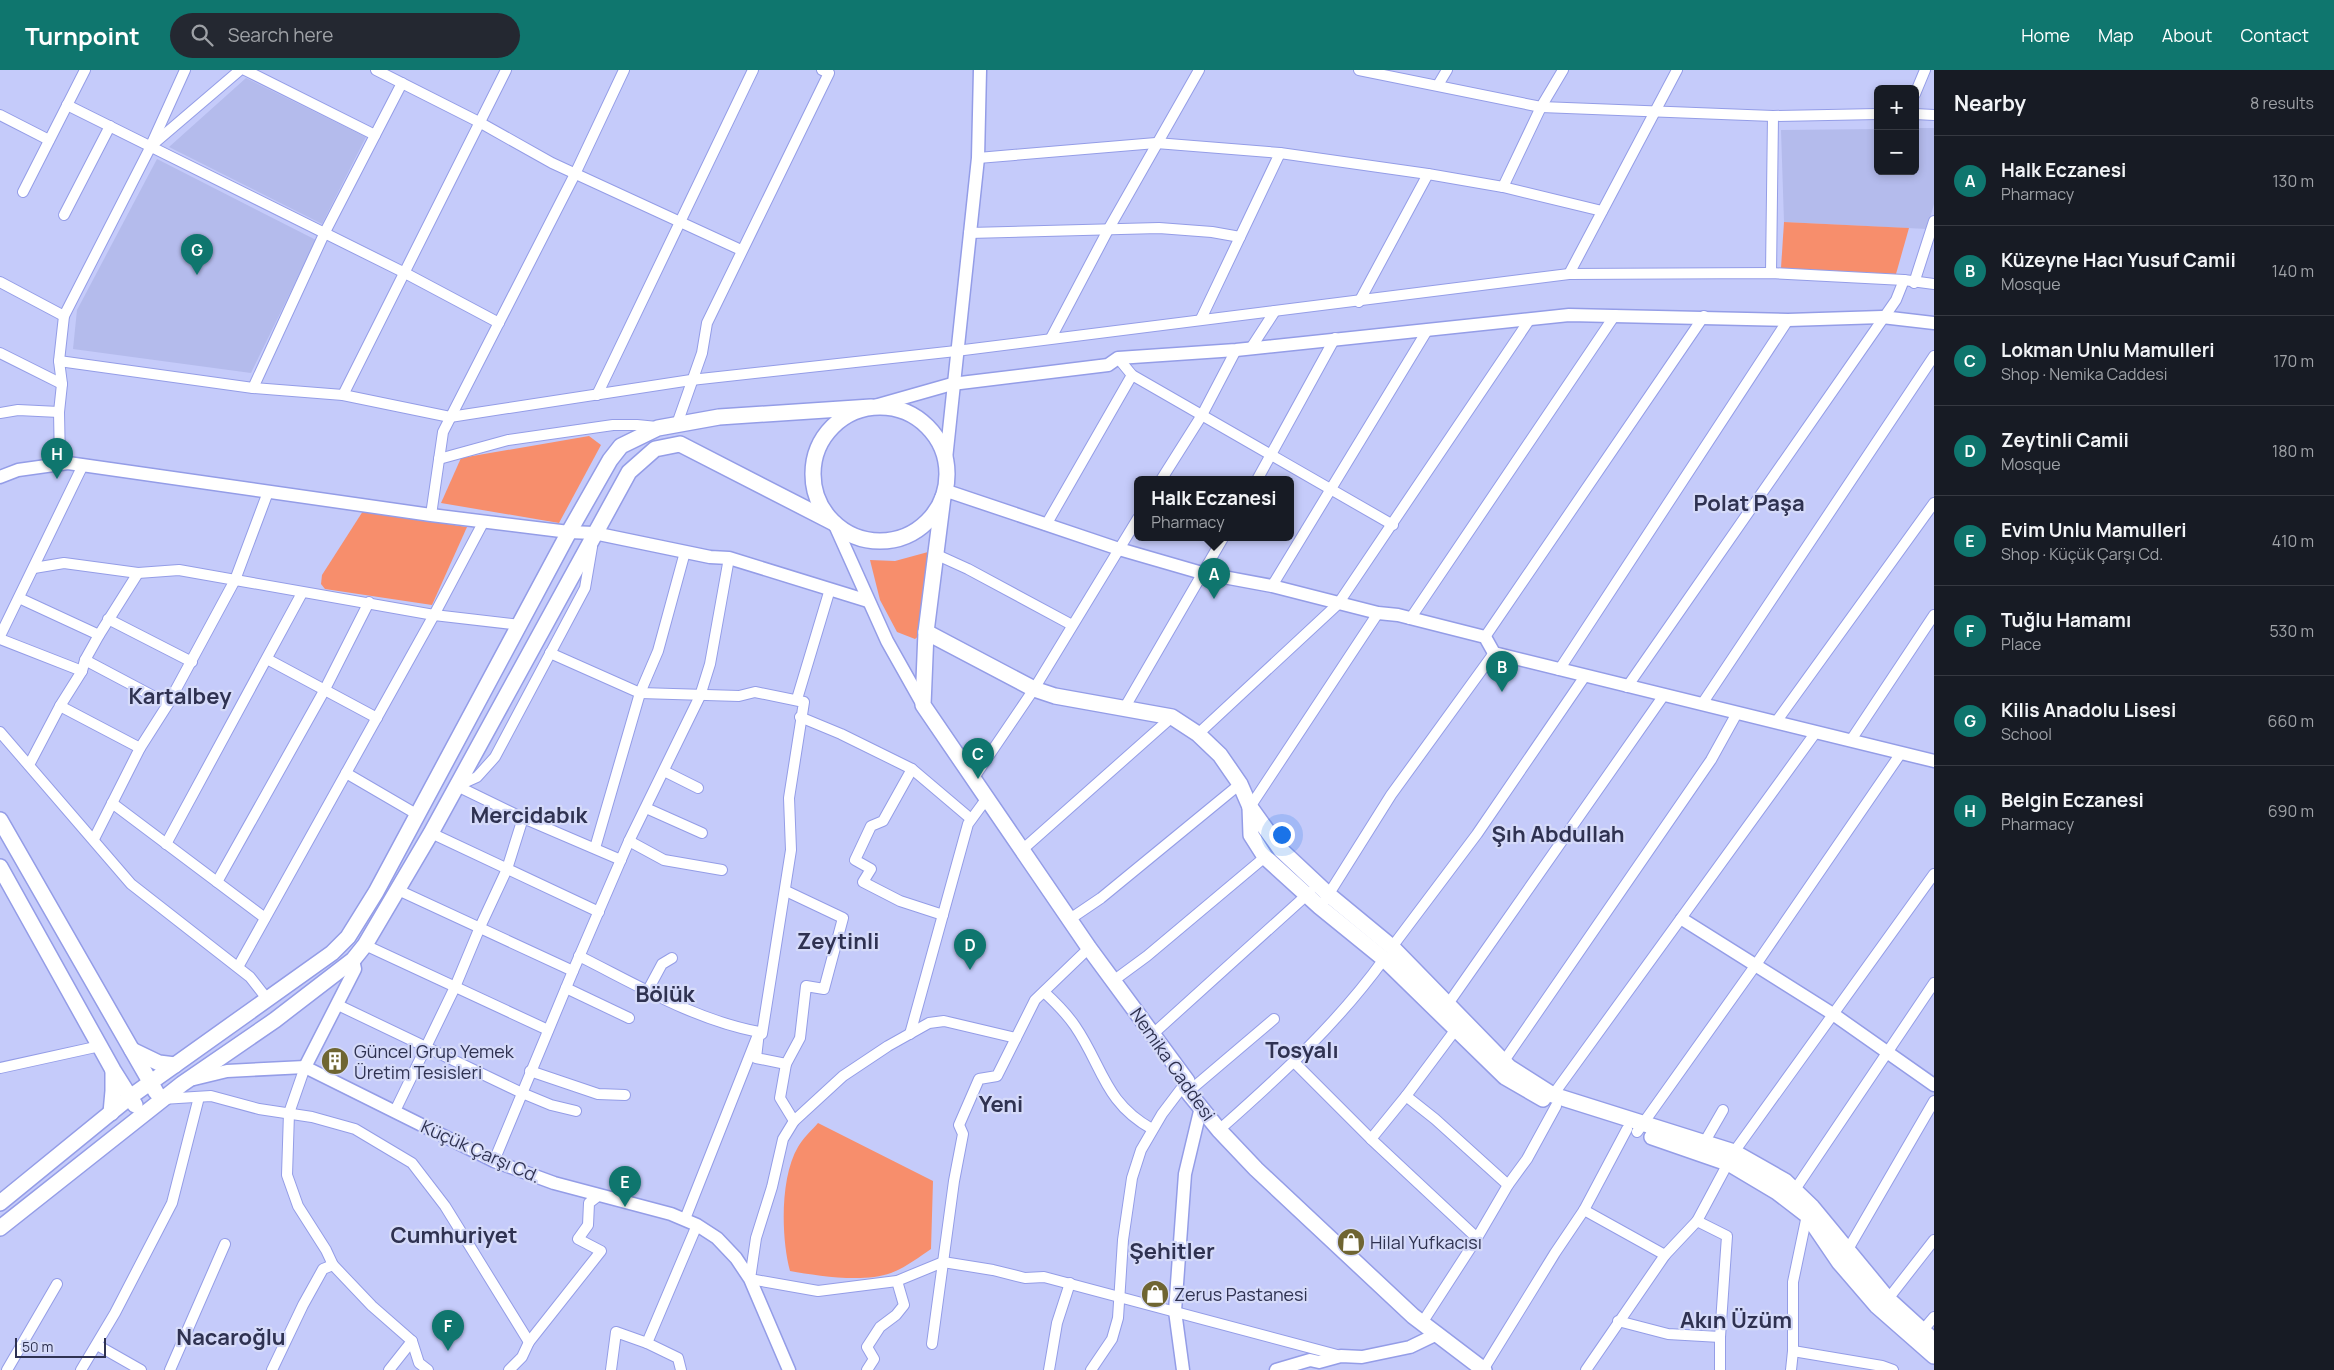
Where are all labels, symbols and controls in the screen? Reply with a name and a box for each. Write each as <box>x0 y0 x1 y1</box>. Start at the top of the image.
search box <box>170 13 520 58</box>
text: Turnpoint <box>25 19 140 52</box>
icon: search <box>188 21 216 49</box>
text: Search here <box>228 22 333 48</box>
text: Home <box>2021 23 2070 47</box>
text: Map <box>2098 23 2134 47</box>
text: About <box>2162 23 2212 47</box>
text: Contact <box>2240 23 2309 47</box>
map controls <box>1874 85 1919 175</box>
button: + <box>1874 85 1919 130</box>
text: Nearby <box>1954 89 2026 117</box>
text: 8 results <box>2250 92 2314 114</box>
button: − <box>1874 130 1919 175</box>
text: Halk Eczanesi <box>2001 157 2126 183</box>
text: A <box>1965 170 1975 192</box>
text: 130 m <box>2272 170 2314 192</box>
text: Pharmacy <box>2001 183 2074 205</box>
pin: G <box>181 234 213 275</box>
text: Küzeyne Hacı Yusuf Camii <box>2001 247 2236 273</box>
text: B <box>1965 260 1975 282</box>
text: 140 m <box>2272 260 2314 282</box>
text: Mosque <box>2001 273 2061 295</box>
text: Lokman Unlu Mamulleri <box>2001 337 2215 363</box>
text: C <box>1964 350 1976 372</box>
text: 170 m <box>2273 350 2314 372</box>
text: Shop · Nemika Caddesi <box>2001 363 2168 385</box>
text: Zeytinli Camii <box>2001 427 2129 453</box>
pin: H <box>41 438 73 479</box>
text: D <box>1964 440 1976 462</box>
text: 180 m <box>2272 440 2314 462</box>
text: Mosque <box>2001 453 2061 475</box>
popup <box>1134 476 1294 541</box>
text: Halk Eczanesi <box>1151 485 1277 511</box>
district label: Polat Paşa <box>1693 488 1805 518</box>
text: Pharmacy <box>1151 511 1225 533</box>
text: Evim Unlu Mamulleri <box>2001 517 2187 543</box>
text: E <box>1965 530 1975 552</box>
text: 410 m <box>2272 530 2314 552</box>
text: Shop · Küçük Çarşı Cd. <box>2001 543 2163 565</box>
pin: A <box>1198 558 1230 599</box>
text: Tuğlu Hamamı <box>2001 607 2131 633</box>
text: F <box>1966 620 1974 642</box>
text: 530 m <box>2269 620 2314 642</box>
text: Place <box>2001 633 2041 655</box>
pin: B <box>1486 651 1518 692</box>
district label: Kartalbey <box>129 681 232 711</box>
text: Kilis Anadolu Lisesi <box>2001 697 2176 723</box>
text: G <box>1964 710 1976 732</box>
text: 660 m <box>2268 710 2314 732</box>
text: School <box>2001 723 2052 745</box>
pin: C <box>962 738 994 779</box>
text: Belgin Eczanesi <box>2001 787 2144 813</box>
district label: Mercidabık <box>471 800 589 830</box>
text: H <box>1964 800 1976 822</box>
text: 690 m <box>2268 800 2314 822</box>
text: Pharmacy <box>2001 813 2074 835</box>
district label: Şıh Abdullah <box>1491 819 1625 849</box>
your location <box>1269 822 1295 848</box>
district label: Zeytinli <box>797 926 879 956</box>
pin: D <box>954 929 986 970</box>
district label: Bölük <box>635 979 696 1009</box>
street label: Nemika Caddesi <box>1125 1003 1221 1125</box>
district label: Tosyalı <box>1265 1035 1339 1065</box>
place label: Güncel Grup Yemek Üretim Tesisleri <box>354 1039 515 1084</box>
building icon: Güncel Grup Yemek Üretim Tesisleri <box>320 1046 350 1076</box>
district label: Yeni <box>979 1089 1023 1119</box>
street label: Küçük Çarşı Cd. <box>418 1114 544 1188</box>
pin: E <box>609 1166 641 1207</box>
district label: Cumhuriyet <box>391 1220 517 1250</box>
shop icon: Hilal Yufkacısı <box>1336 1227 1366 1257</box>
place label: Hilal Yufkacısı <box>1370 1230 1482 1254</box>
district label: Şehitler <box>1129 1236 1215 1266</box>
shop icon: Zerus Pastanesi <box>1140 1279 1170 1309</box>
place label: Zerus Pastanesi <box>1174 1282 1308 1306</box>
district label: Akın Üzüm <box>1680 1305 1792 1335</box>
pin: F <box>432 1310 464 1351</box>
district label: Nacaroğlu <box>176 1322 286 1352</box>
scale bar <box>15 1335 106 1358</box>
text: 50 m <box>22 1337 53 1356</box>

